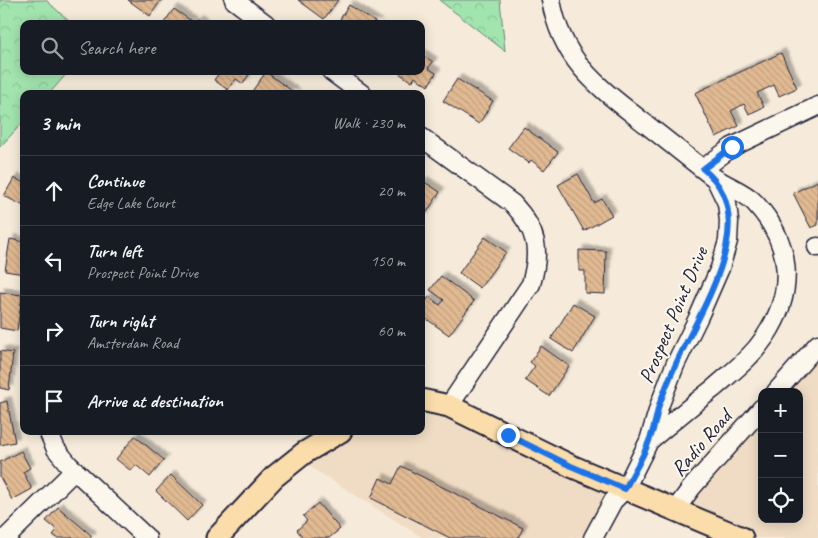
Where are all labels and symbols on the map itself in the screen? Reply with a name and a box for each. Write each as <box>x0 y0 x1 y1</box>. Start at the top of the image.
route start <box>721 136 744 159</box>
street label: Prospect Point Drive <box>633 242 714 387</box>
street label: Radio Road <box>665 402 739 482</box>
route end <box>497 424 520 447</box>

